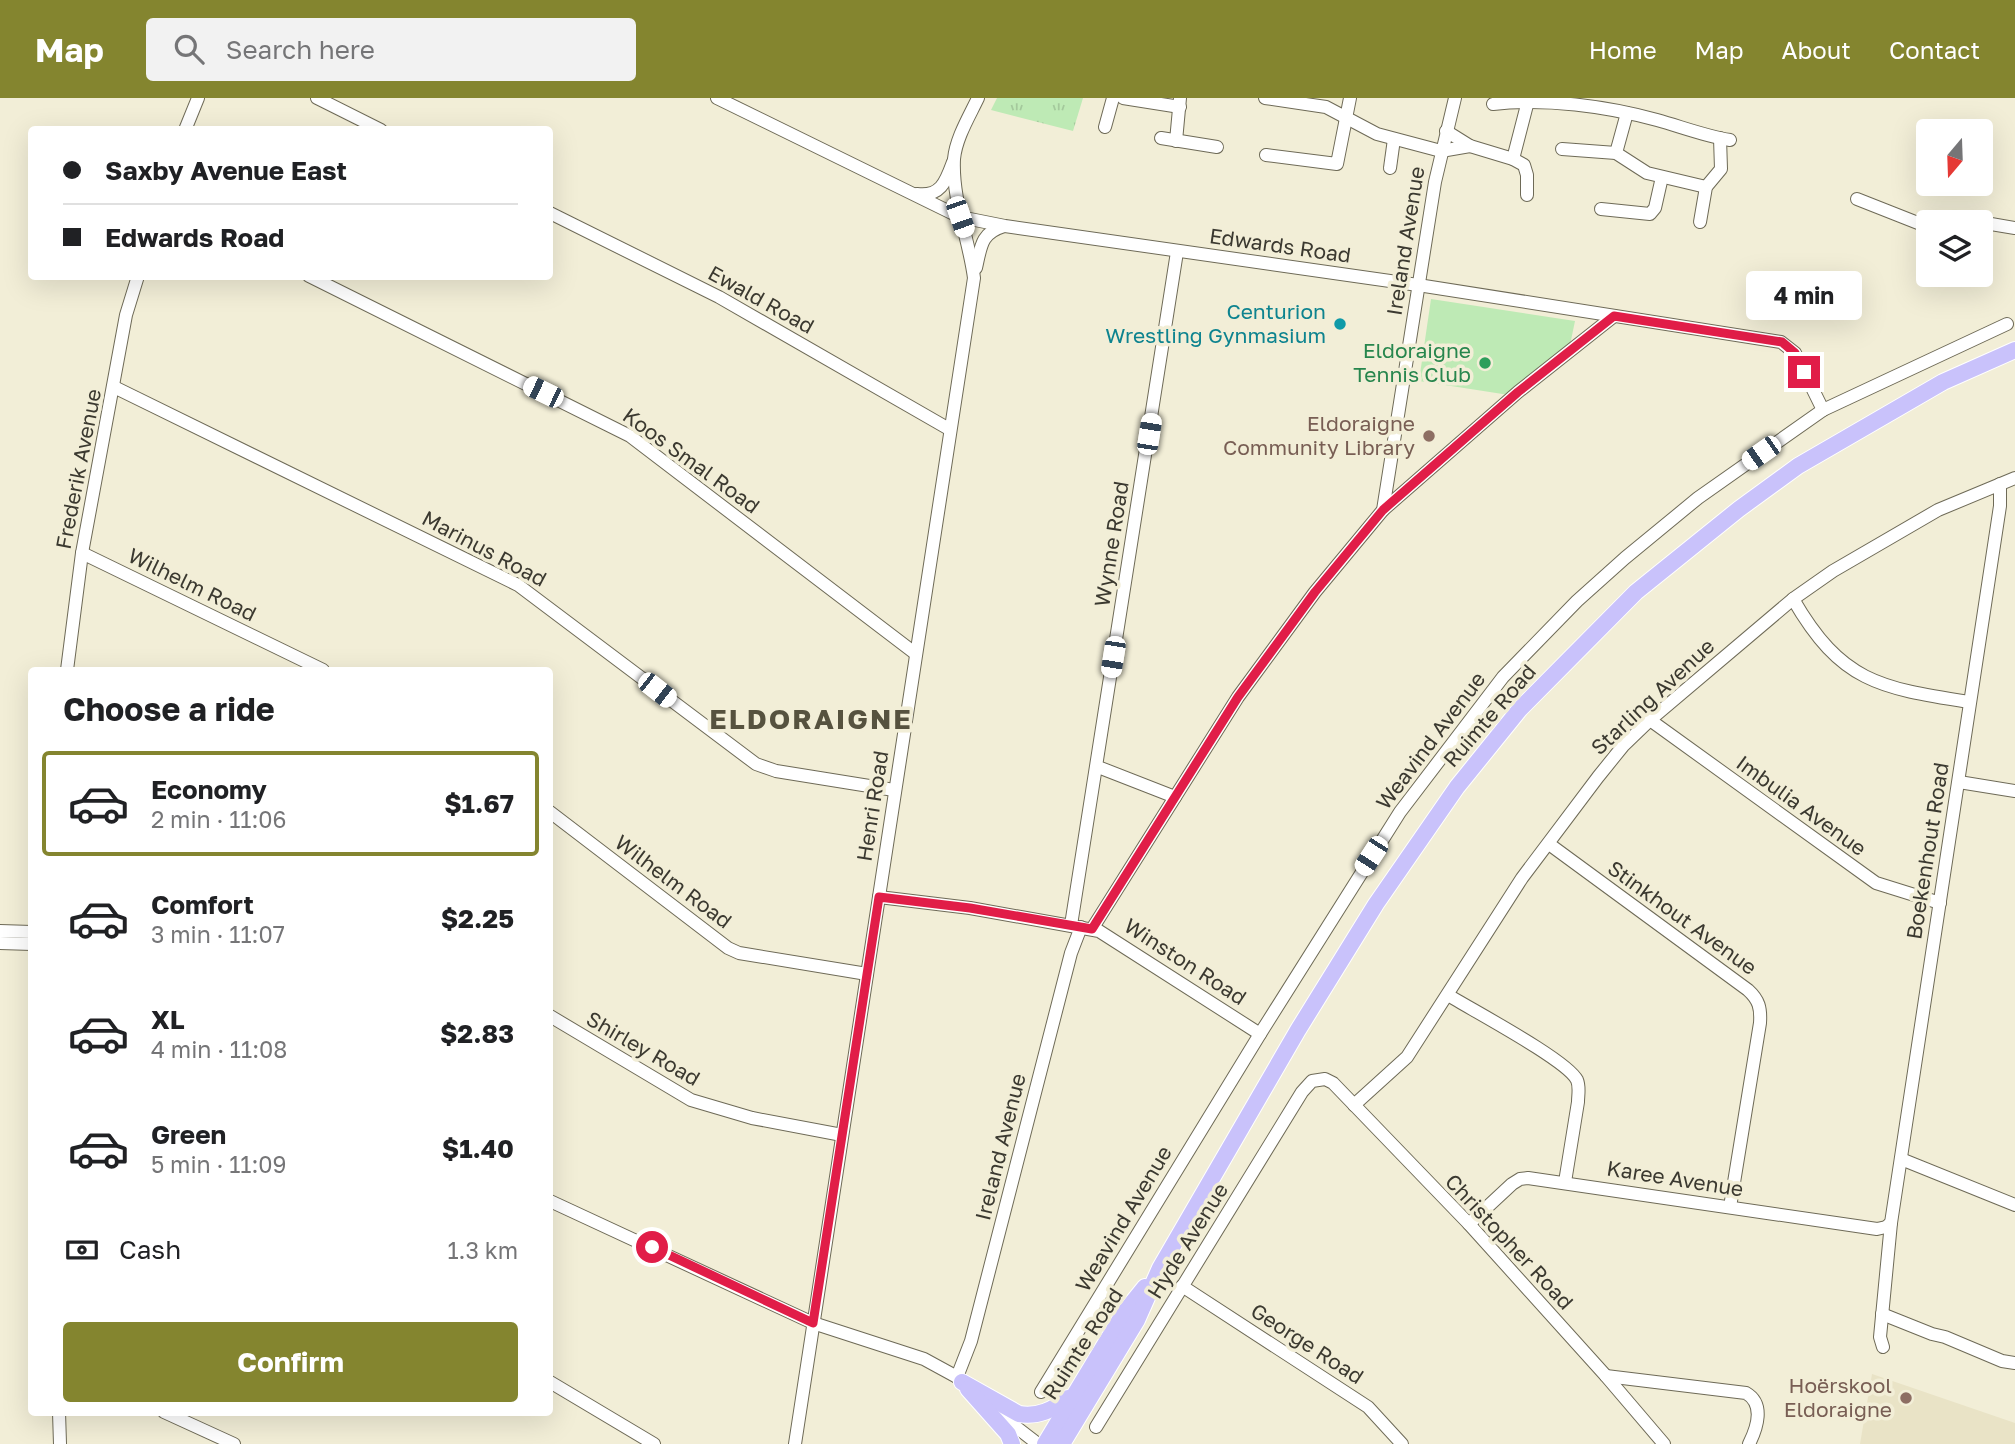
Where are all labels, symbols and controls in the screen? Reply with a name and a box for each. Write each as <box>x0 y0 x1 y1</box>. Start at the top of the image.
search box <box>146 18 636 81</box>
text: Map <box>35 30 104 69</box>
icon: search <box>170 30 208 68</box>
text: Search here <box>226 34 375 65</box>
text: Home <box>1589 35 1657 64</box>
text: Map <box>1695 35 1744 64</box>
text: About <box>1782 35 1851 64</box>
text: Contact <box>1889 35 1980 64</box>
north arrow <box>1916 119 1993 196</box>
map controls <box>1916 119 1993 287</box>
text: Saxby Avenue East <box>105 155 347 186</box>
street label: Ireland Avenue <box>1380 164 1430 317</box>
car <box>944 194 977 240</box>
button: layers <box>1916 210 1993 287</box>
text: Edwards Road <box>105 222 284 253</box>
street label: Edwards Road <box>1208 222 1353 268</box>
street label: Ewald Road <box>704 259 819 339</box>
callout: 4 min <box>1746 271 1862 320</box>
text: 4 min <box>1774 281 1834 309</box>
place label: Centurion Wrestling Gynmasium <box>1105 298 1326 348</box>
marker: Centurion Wrestling Gynmasium <box>1332 316 1348 332</box>
place label: Eldoraigne Tennis Club <box>1353 337 1471 387</box>
marker: Eldoraigne Tennis Club <box>1477 355 1493 371</box>
route end <box>1788 356 1820 388</box>
car <box>520 373 567 411</box>
street label: Frederik Avenue <box>50 386 106 551</box>
street label: Koos Smal Road <box>618 402 765 519</box>
place label: Eldoraigne Community Library <box>1223 410 1415 460</box>
car <box>1136 412 1163 456</box>
marker: Eldoraigne Community Library <box>1421 428 1437 444</box>
car <box>1738 432 1785 474</box>
street label: Wynne Road <box>1088 479 1134 608</box>
street label: Marinus Road <box>418 504 551 592</box>
street label: Wilhelm Road <box>124 542 261 626</box>
street label: Starling Avenue <box>1585 633 1719 760</box>
car <box>1100 635 1127 679</box>
street label: Ruimte Road <box>1437 659 1541 772</box>
street label: Weavind Avenue <box>1370 666 1490 814</box>
car <box>634 669 681 711</box>
text: Choose a ride <box>63 690 275 728</box>
district label: ELDORAIGNE <box>709 702 913 735</box>
street label: Henri Road <box>850 749 894 863</box>
street label: Imbulia Avenue <box>1731 749 1872 861</box>
street label: Boekenhout Road <box>1900 761 1954 941</box>
icon: car <box>67 772 130 835</box>
text: Economy <box>151 774 267 805</box>
text: $1.67 <box>444 788 514 819</box>
text: 2 min · 11:06 <box>151 805 287 833</box>
street label: Wilhelm Road <box>610 829 737 934</box>
car <box>1351 833 1392 879</box>
street label: Stinkhout Avenue <box>1603 854 1762 980</box>
icon: car <box>67 887 130 950</box>
text: Comfort <box>151 889 254 920</box>
text: $2.25 <box>441 903 514 934</box>
street label: Winston Road <box>1120 912 1252 1010</box>
text: 3 min · 11:07 <box>151 920 285 948</box>
icon: car <box>67 1002 130 1065</box>
text: XL <box>151 1004 185 1035</box>
street label: Shirley Road <box>582 1005 705 1091</box>
text: $2.83 <box>440 1018 514 1049</box>
text: 4 min · 11:08 <box>151 1035 287 1063</box>
street label: Ireland Avenue <box>969 1071 1031 1223</box>
icon: car <box>67 1117 130 1180</box>
text: Green <box>151 1119 226 1150</box>
text: $1.40 <box>442 1133 514 1164</box>
street label: Weavind Avenue <box>1069 1141 1177 1296</box>
text: 5 min · 11:09 <box>151 1150 287 1178</box>
street label: Karee Avenue <box>1605 1154 1745 1202</box>
street label: Christopher Road <box>1440 1168 1579 1315</box>
street label: Hyde Avenue <box>1141 1178 1233 1303</box>
icon: cash <box>63 1231 101 1269</box>
route start <box>636 1231 668 1263</box>
text: Cash <box>119 1234 181 1265</box>
text: 1.3 km <box>447 1236 518 1264</box>
street label: Ruimte Road <box>1036 1283 1128 1404</box>
street label: George Road <box>1246 1297 1369 1389</box>
button: Confirm <box>63 1322 518 1402</box>
place label: Hoërskool Eldoraigne <box>1784 1372 1892 1422</box>
marker: Hoërskool Eldoraigne <box>1898 1390 1914 1406</box>

